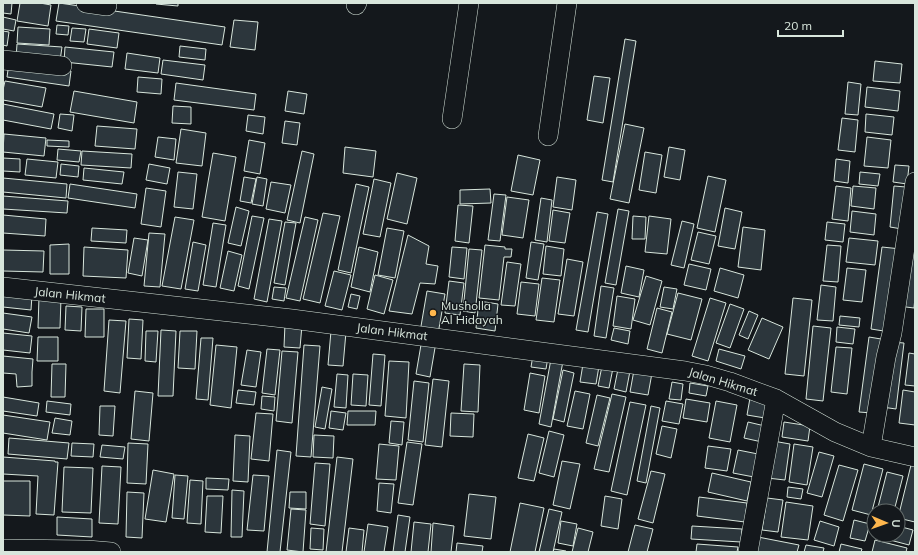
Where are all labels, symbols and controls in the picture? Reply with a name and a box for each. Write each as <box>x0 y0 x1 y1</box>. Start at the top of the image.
scale bar <box>778 12 843 38</box>
text: 20 m <box>784 18 812 33</box>
street label: Jalan Hikmat <box>34 283 106 306</box>
place label: Musholla Al Hidayah <box>441 298 503 327</box>
marker: Musholla Al Hidayah <box>428 308 438 318</box>
street label: Jalan Hikmat <box>356 320 428 343</box>
street label: Jalan Hikmat <box>687 364 760 399</box>
north arrow <box>866 503 906 543</box>
text: U <box>889 519 903 528</box>

